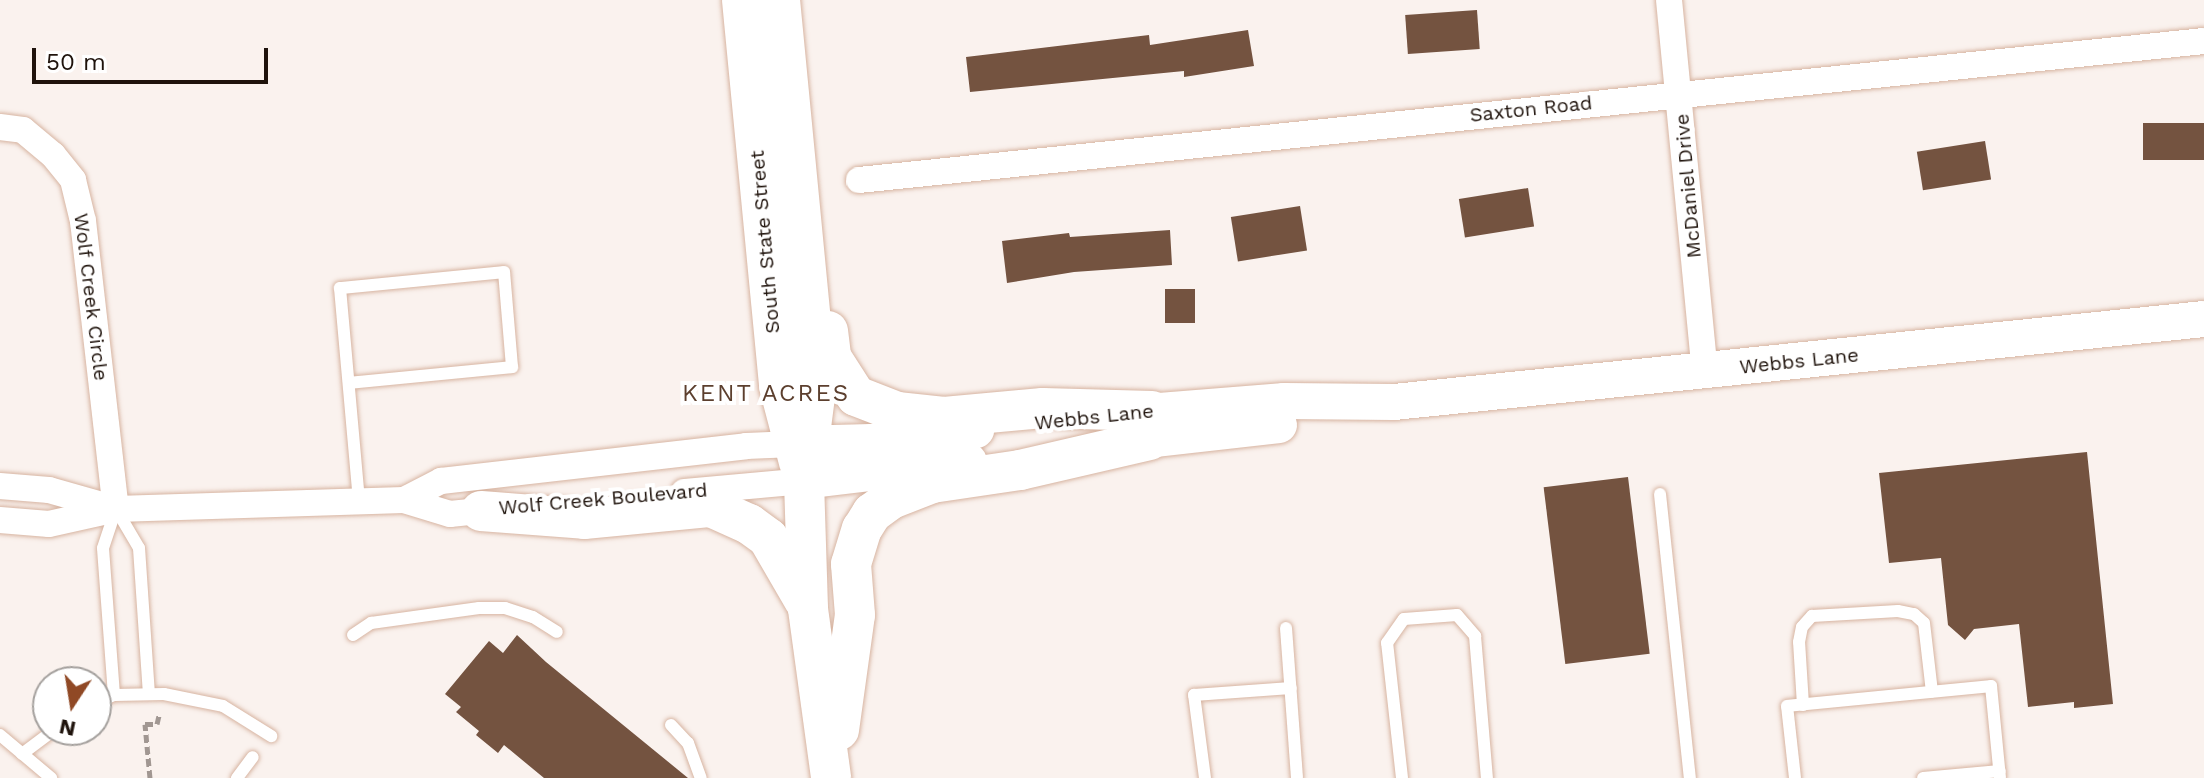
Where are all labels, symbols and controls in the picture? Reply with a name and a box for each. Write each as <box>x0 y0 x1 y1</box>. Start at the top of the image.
scale bar <box>36 32 272 82</box>
text: 50 m <box>46 48 106 76</box>
street label: Saxton Road <box>1469 91 1593 127</box>
street label: McDaniel Drive <box>1670 112 1706 260</box>
street label: South State Street <box>745 149 785 335</box>
street label: Wolf Creek Circle <box>69 211 113 383</box>
street label: Webbs Lane <box>1738 343 1860 379</box>
district label: KENT ACRES <box>681 380 851 408</box>
street label: Webbs Lane <box>1033 399 1155 435</box>
street label: Wolf Creek Boulevard <box>497 478 709 520</box>
north arrow <box>32 666 112 746</box>
text: N <box>57 714 78 742</box>

